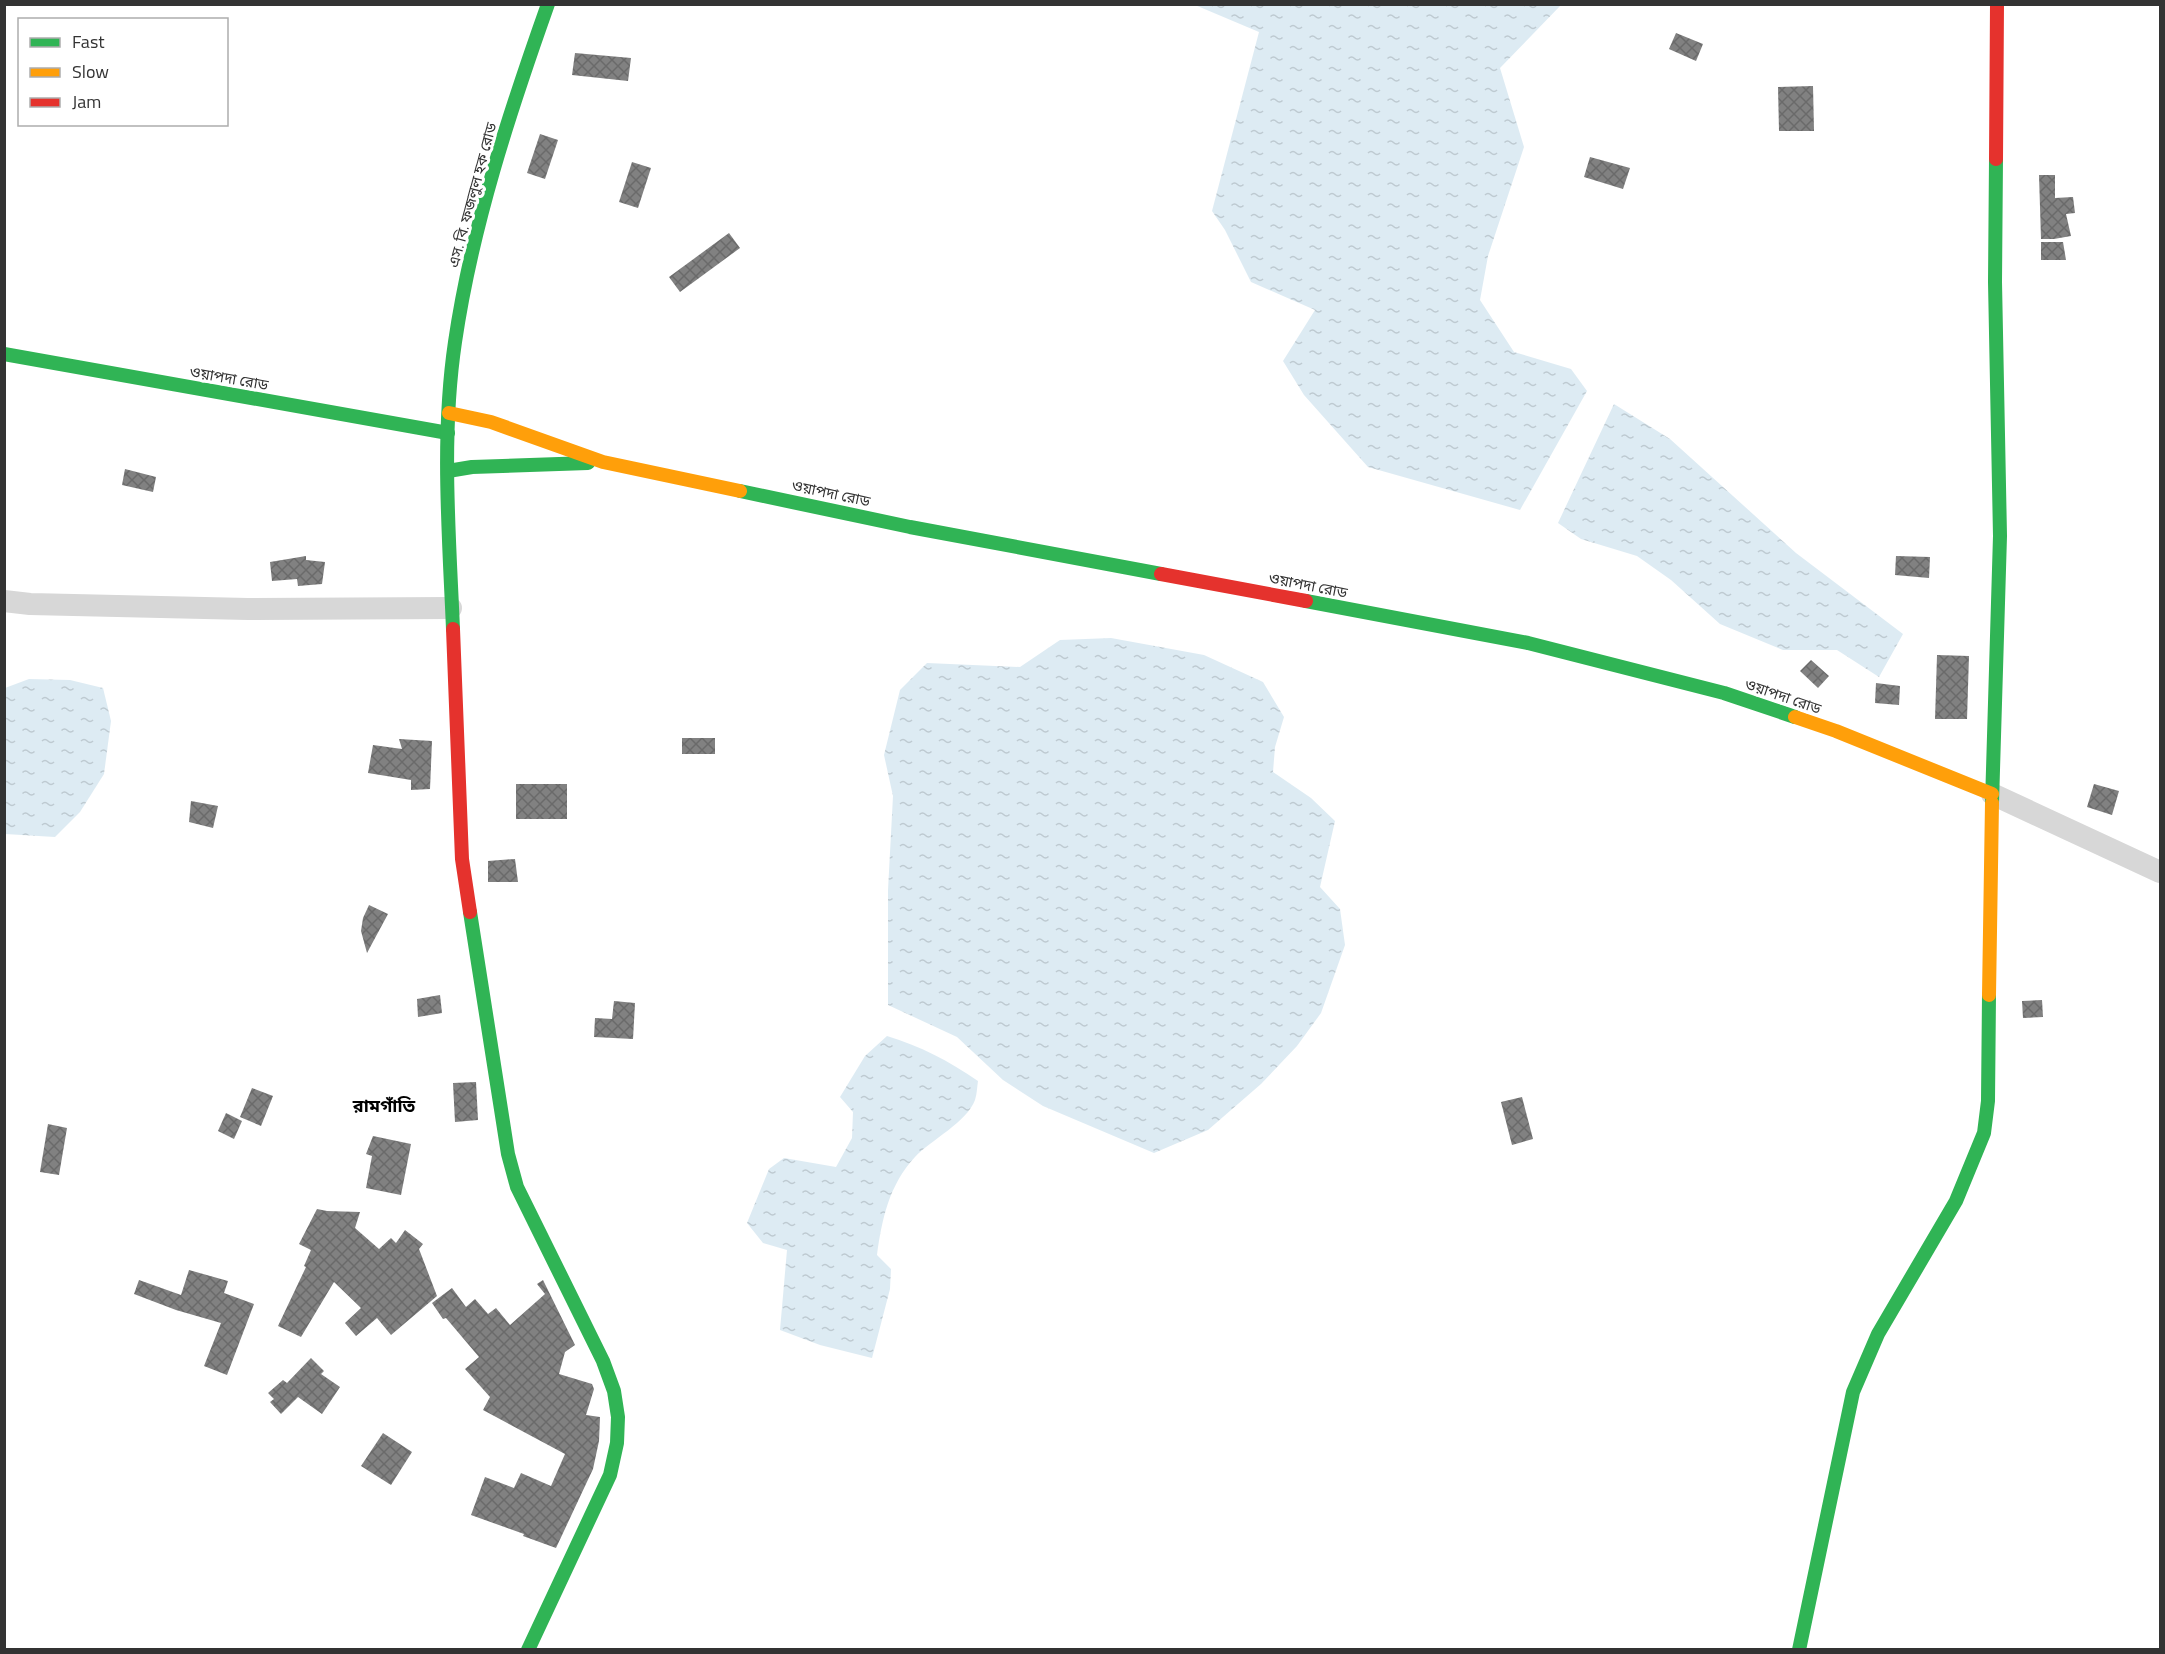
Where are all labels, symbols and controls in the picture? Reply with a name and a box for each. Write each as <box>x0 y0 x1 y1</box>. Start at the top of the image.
legend <box>18 18 228 126</box>
text: Fast <box>72 28 105 55</box>
text: Slow <box>72 58 109 85</box>
text: Jam <box>72 88 101 115</box>
street label: এস. বি. ফজলুল হক রোড <box>442 120 503 270</box>
street label: ওয়াপদা রোড <box>188 360 271 396</box>
street label: ওয়াপদা রোড <box>790 473 873 513</box>
street label: ওয়াপদা রোড <box>1267 566 1350 604</box>
street label: ওয়াপদা রোড <box>1742 672 1825 720</box>
district label: রামগাঁতি <box>352 1092 416 1119</box>

